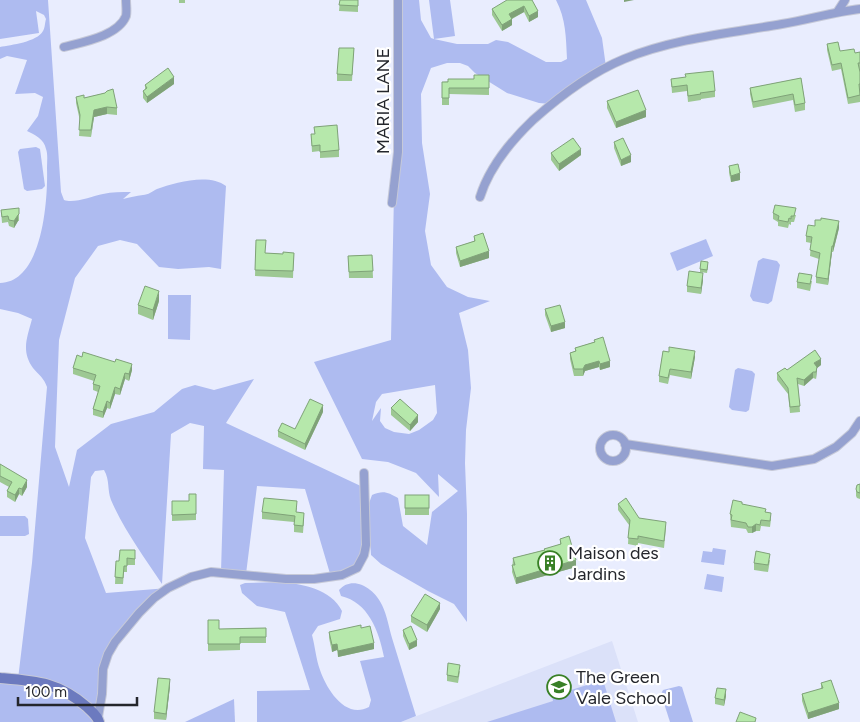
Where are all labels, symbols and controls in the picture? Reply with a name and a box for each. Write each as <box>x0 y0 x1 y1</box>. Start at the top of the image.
street label: MARIA LANE <box>372 48 394 154</box>
place label: Maison des Jardins <box>568 542 659 585</box>
building icon: Maison des Jardins <box>537 550 563 576</box>
place label: The Green Vale School <box>576 666 671 709</box>
scale bar <box>18 674 136 706</box>
school or university icon: The Green Vale School <box>546 674 572 700</box>
text: 100 m <box>25 683 67 701</box>

